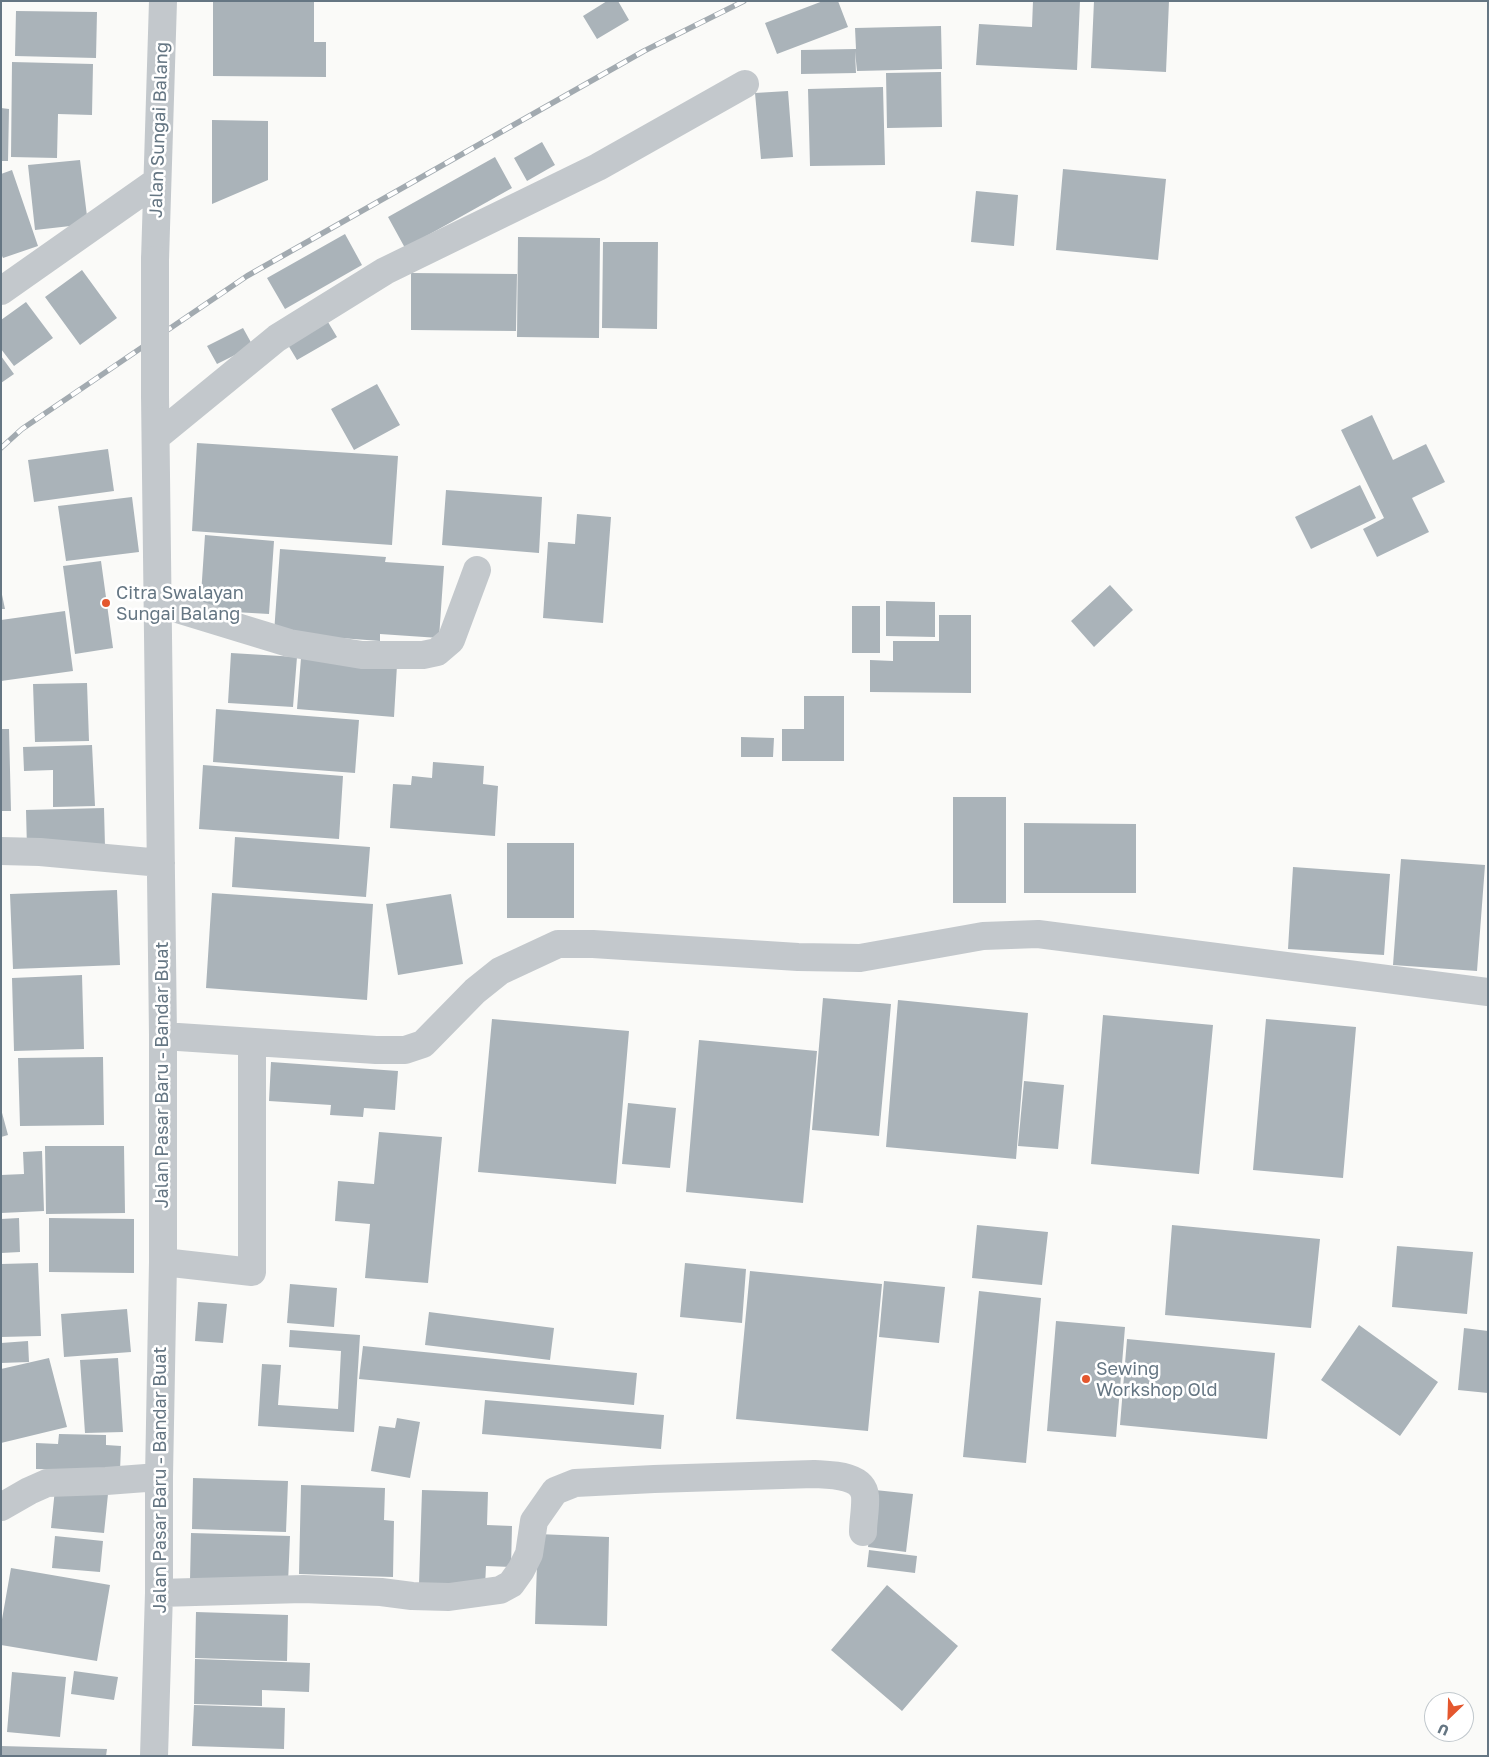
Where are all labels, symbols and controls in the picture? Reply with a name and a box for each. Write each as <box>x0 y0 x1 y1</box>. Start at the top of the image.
street label: Jalan Sungai Balang <box>145 42 173 218</box>
place label: Citra Swalayan Sungai Balang <box>116 582 244 624</box>
marker: Citra Swalayan Sungai Balang <box>100 597 112 609</box>
street label: Jalan Pasar Baru - Bandar Buat <box>151 942 173 1208</box>
street label: Jalan Pasar Baru - Bandar Buat <box>149 1347 171 1613</box>
place label: Sewing Workshop Old <box>1096 1358 1217 1400</box>
marker: Sewing Workshop Old <box>1080 1373 1092 1385</box>
north arrow <box>1424 1692 1474 1742</box>
text: U <box>1435 1720 1451 1740</box>

